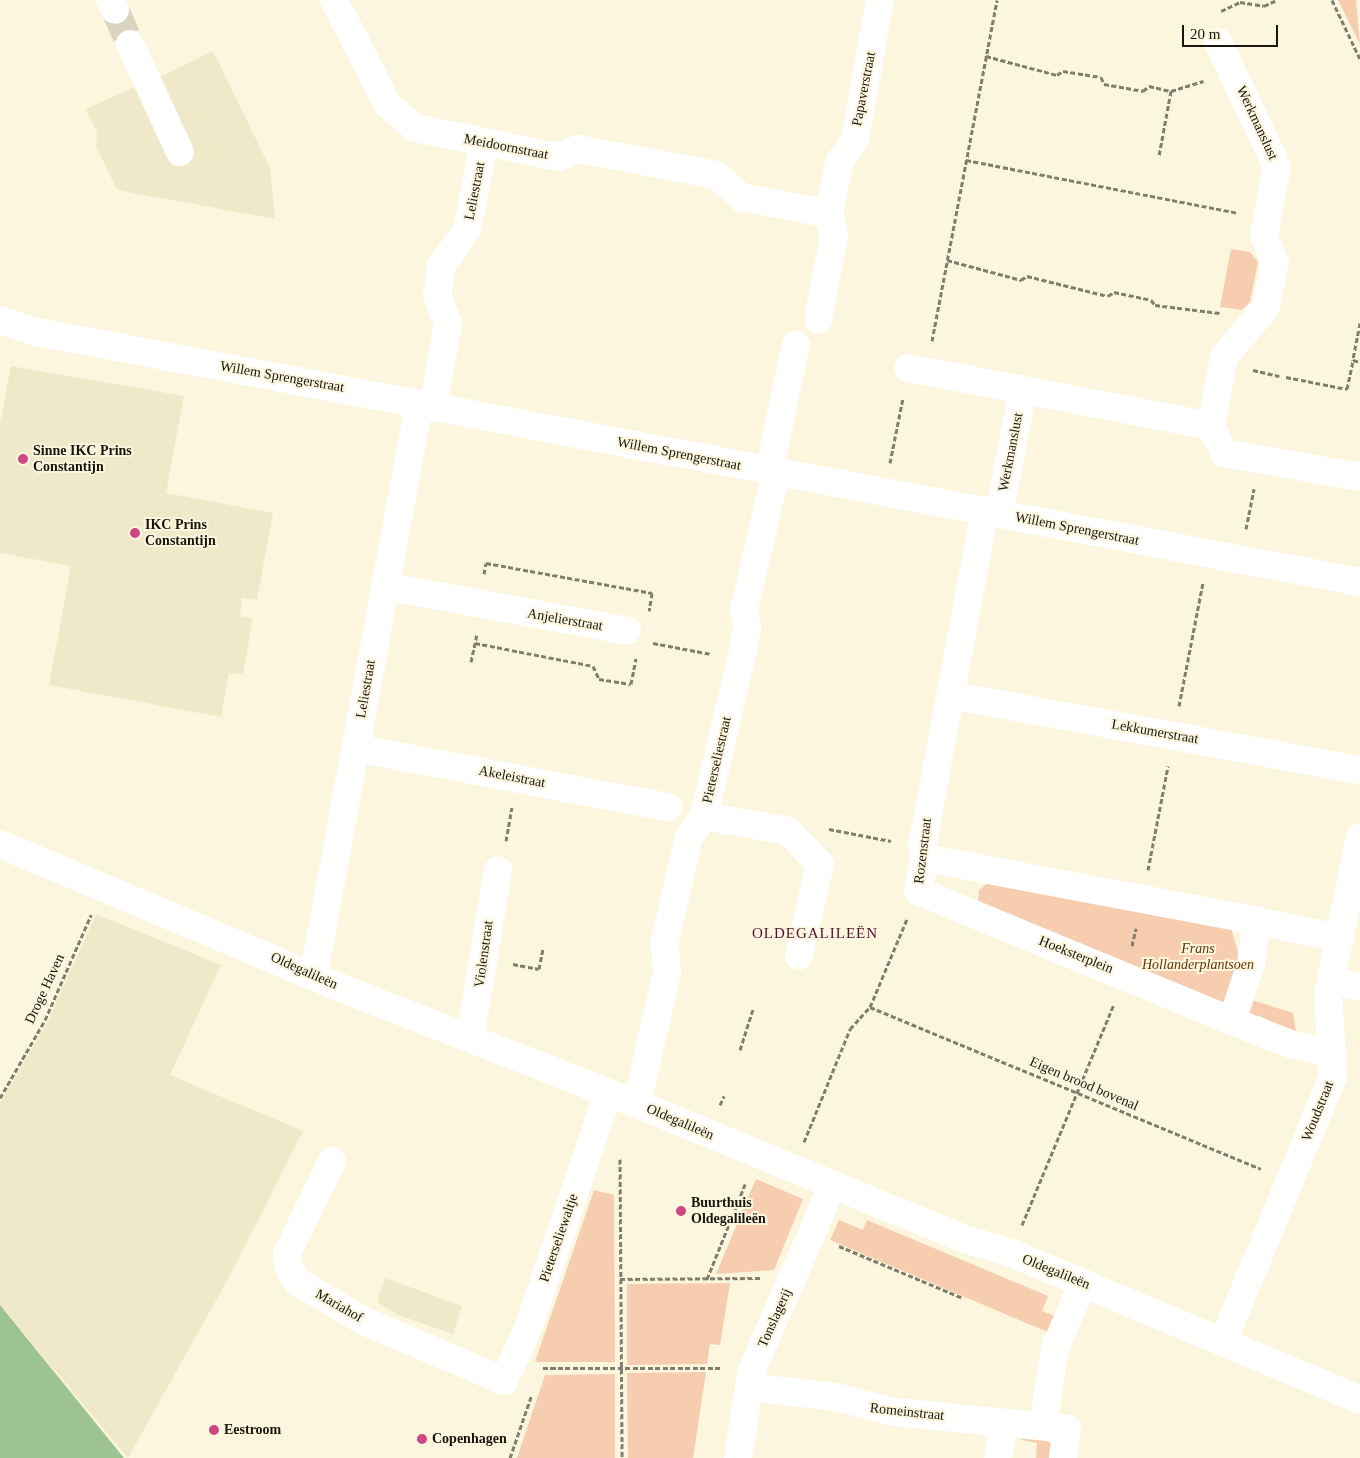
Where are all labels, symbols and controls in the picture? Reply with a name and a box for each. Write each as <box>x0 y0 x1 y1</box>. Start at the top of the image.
scale bar <box>1185 15 1281 47</box>
text: 20 m <box>1190 26 1220 42</box>
street label: Papaverstraat <box>849 50 879 128</box>
street label: Werkmanslust <box>1233 83 1281 163</box>
street label: Meidoornstraat <box>462 131 550 163</box>
street label: Leliestraat <box>461 160 489 222</box>
street label: Willem Sprengerstraat <box>219 358 345 396</box>
street label: Werkmanslust <box>995 411 1027 493</box>
street label: Willem Sprengerstraat <box>616 434 742 474</box>
place label: Sinne IKC Prins Constantijn <box>33 443 132 476</box>
marker: Sinne IKC Prins Constantijn <box>17 453 29 465</box>
street label: Willem Sprengerstraat <box>1014 509 1140 549</box>
place label: IKC Prins Constantijn <box>145 517 216 550</box>
marker: IKC Prins Constantijn <box>129 527 141 539</box>
street label: Anjelierstraat <box>526 605 604 635</box>
street label: Leliestraat <box>353 658 379 720</box>
street label: Pieterseliestraat <box>699 715 735 805</box>
street label: Lekkumerstraat <box>1110 716 1200 748</box>
street label: Akeleistraat <box>477 762 547 792</box>
street label: Rozenstraat <box>911 817 935 885</box>
street label: Violenstraat <box>471 919 497 989</box>
district label: OLDEGALILEËN <box>750 925 880 943</box>
street label: Hoeksterplein <box>1036 933 1116 977</box>
park label: Frans Hollanderplantsoen <box>1142 941 1254 974</box>
street label: Oldegalileën <box>268 949 340 993</box>
street label: Droge Haven <box>22 951 68 1027</box>
street label: Eigen brood bovenal <box>1027 1053 1141 1115</box>
street label: Woudstraat <box>1298 1078 1338 1144</box>
street label: Oldegalileën <box>644 1100 716 1144</box>
street label: Pieterseliewaltje <box>536 1192 582 1284</box>
place label: Buurthuis Oldegalileën <box>691 1195 766 1228</box>
marker: Buurthuis Oldegalileën <box>675 1205 687 1217</box>
street label: Oldegalileën <box>1020 1251 1092 1293</box>
street label: Mariahof <box>312 1286 366 1326</box>
street label: Tonslagerij <box>755 1286 795 1350</box>
street label: Romeinstraat <box>869 1400 945 1424</box>
place label: Eestroom <box>224 1422 281 1438</box>
marker: Eestroom <box>208 1424 220 1436</box>
place label: Copenhagen <box>432 1431 507 1447</box>
marker: Copenhagen <box>416 1433 428 1445</box>

